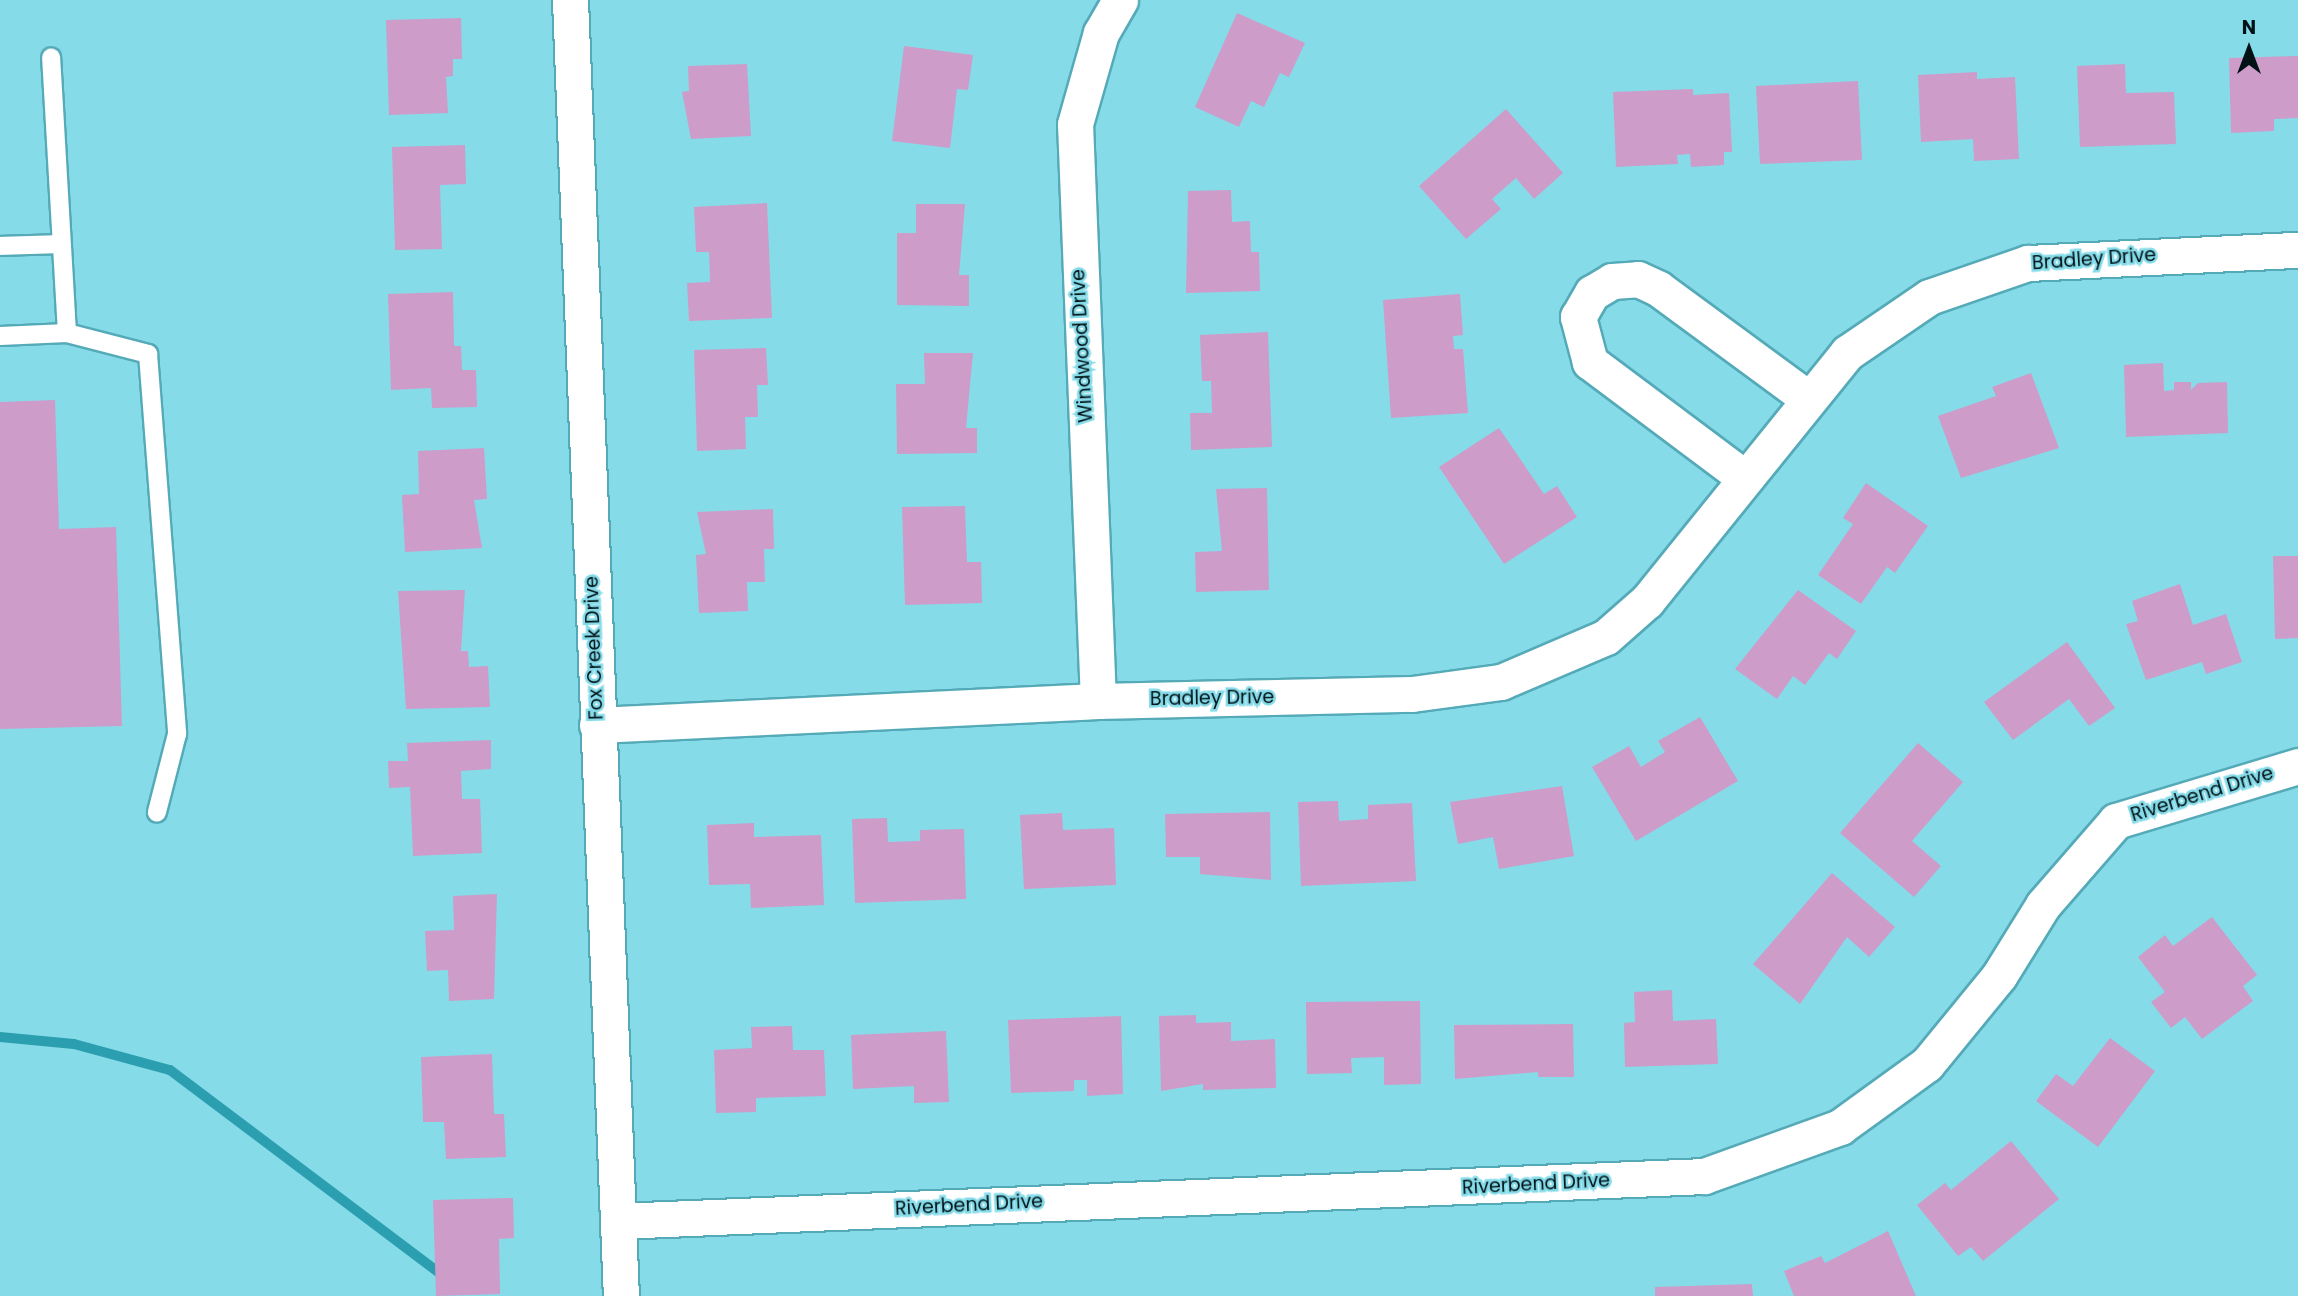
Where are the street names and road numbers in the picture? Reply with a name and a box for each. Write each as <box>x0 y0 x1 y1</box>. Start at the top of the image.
street label: Bradley Drive <box>2031 243 2157 275</box>
street label: Windwood Drive <box>1067 269 1097 423</box>
street label: Fox Creek Drive <box>580 576 608 720</box>
street label: Bradley Drive <box>1150 686 1274 710</box>
street label: Riverbend Drive <box>2128 761 2276 827</box>
street label: Riverbend Drive <box>1461 1169 1611 1199</box>
street label: Riverbend Drive <box>894 1190 1044 1220</box>

